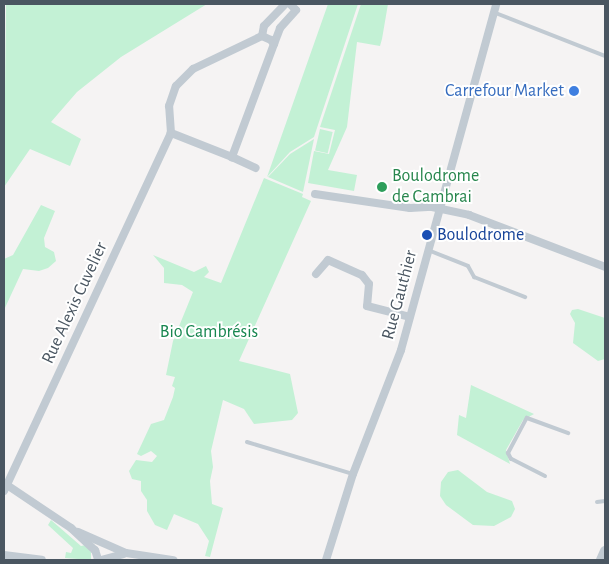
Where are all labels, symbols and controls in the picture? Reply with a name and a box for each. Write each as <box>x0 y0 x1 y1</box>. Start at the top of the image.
place label: Carrefour Market <box>445 80 564 102</box>
marker: Carrefour Market <box>568 85 580 97</box>
place label: Boulodrome de Cambrai <box>392 166 479 208</box>
marker: Boulodrome de Cambrai <box>376 181 388 193</box>
place label: Boulodrome <box>437 224 524 246</box>
marker: Boulodrome <box>421 229 433 241</box>
street label: Rue Alexis Cuvelier <box>37 239 113 367</box>
street label: Rue Gauthier <box>378 248 422 342</box>
park label: Bio Cambrésis <box>160 321 258 343</box>

